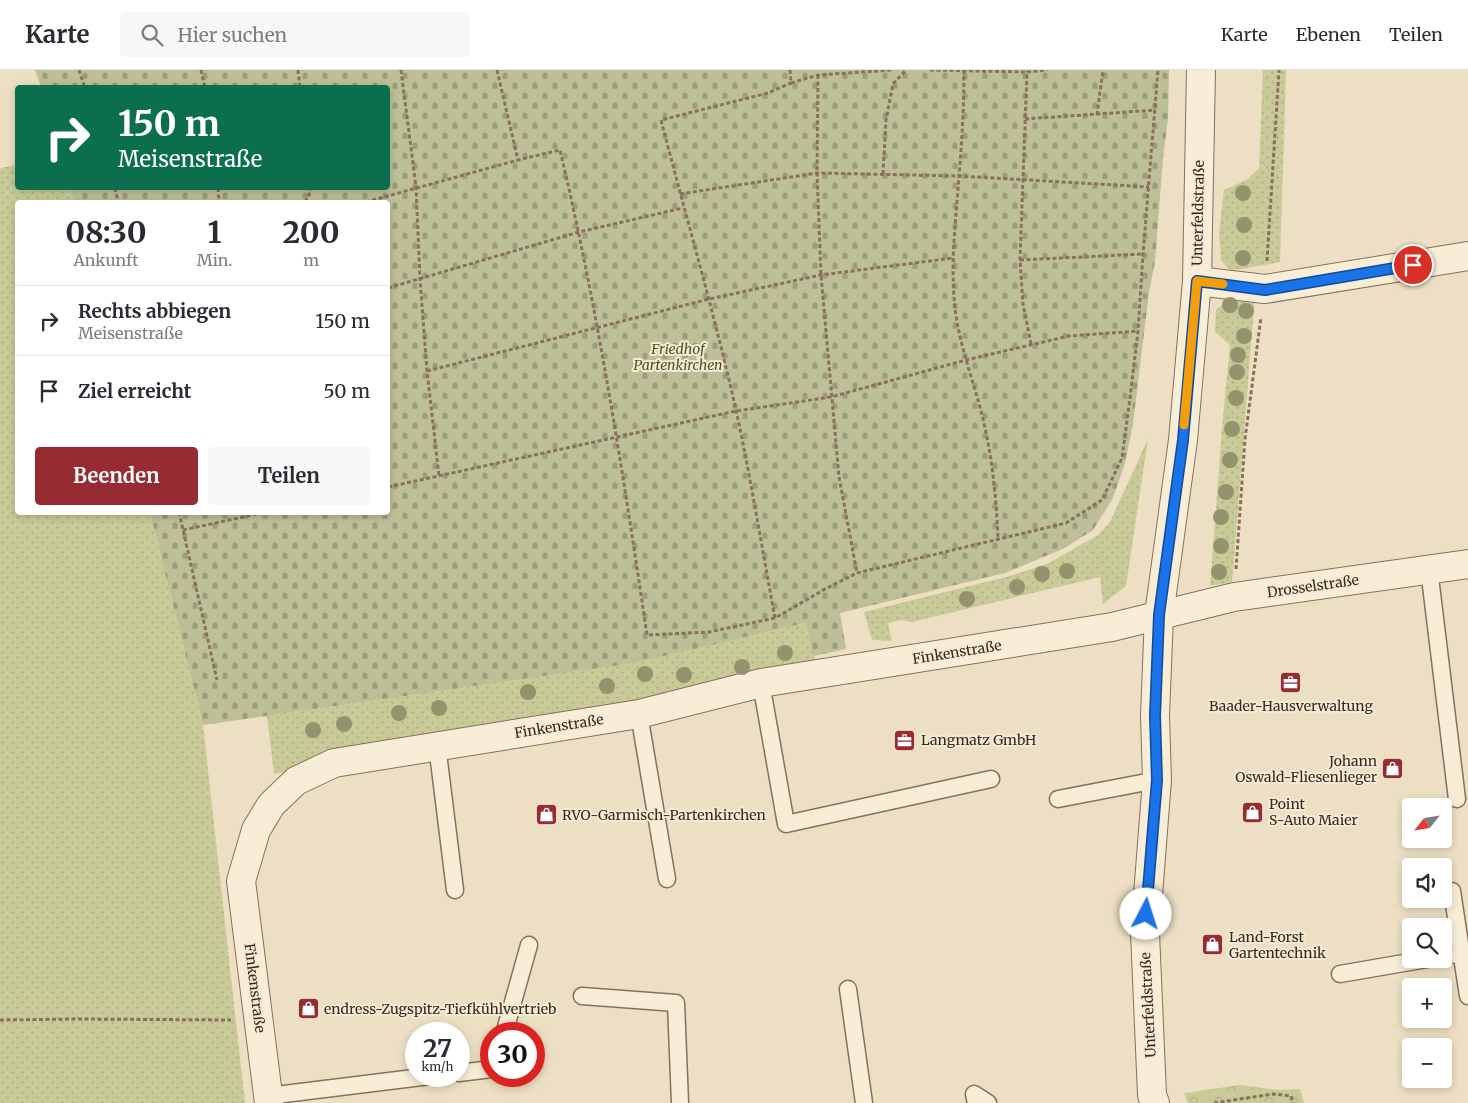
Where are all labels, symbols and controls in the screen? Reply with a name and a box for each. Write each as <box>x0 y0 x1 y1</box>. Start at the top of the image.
search box <box>120 12 470 57</box>
text: Karte <box>25 19 90 50</box>
icon: search <box>138 21 166 49</box>
text: Hier suchen <box>178 23 287 47</box>
text: Karte <box>1221 23 1268 46</box>
text: Ebenen <box>1296 23 1361 46</box>
text: Teilen <box>1389 23 1443 46</box>
text: 150 m <box>118 102 220 146</box>
icon: right <box>35 105 100 170</box>
text: Meisenstraße <box>118 145 262 173</box>
street label: Unterfeldstraße <box>1188 160 1208 266</box>
text: 08:30 <box>65 213 147 251</box>
text: 1 <box>208 213 221 251</box>
text: 200 <box>283 213 340 251</box>
pin <box>1392 244 1434 286</box>
text: Ankunft <box>73 250 138 270</box>
text: Min. <box>197 250 232 270</box>
text: m <box>303 250 319 270</box>
icon: arrive <box>1399 251 1427 279</box>
text: Rechts abbiegen <box>78 299 231 323</box>
icon: right <box>35 307 63 335</box>
text: 150 m <box>316 309 370 333</box>
text: Meisenstraße <box>78 323 183 343</box>
park label: Friedhof Partenkirchen <box>633 340 723 374</box>
icon: arrive <box>35 377 63 405</box>
text: Ziel erreicht <box>78 379 191 403</box>
text: 50 m <box>324 379 370 403</box>
button: Beenden <box>35 447 198 505</box>
button: Teilen <box>208 447 370 505</box>
street label: Drosselstraße <box>1266 571 1360 601</box>
street label: Finkenstraße <box>911 636 1003 668</box>
office icon: Baader-Hausverwaltung <box>1279 671 1303 695</box>
place label: Baader-Hausverwaltung <box>1209 697 1373 715</box>
street label: Finkenstraße <box>513 710 605 742</box>
office icon: Langmatz GmbH <box>893 728 917 752</box>
place label: Langmatz GmbH <box>921 731 1036 749</box>
place label: Johann Oswald-Fliesenlieger <box>1235 752 1377 786</box>
shop icon: Johann Oswald-Fliesenlieger <box>1381 757 1405 781</box>
place label: Point S-Auto Maier <box>1269 795 1358 829</box>
north arrow <box>1402 798 1452 848</box>
map controls <box>1402 798 1452 1088</box>
shop icon: Point S-Auto Maier <box>1241 800 1265 824</box>
shop icon: RVO-Garmisch-Partenkirchen <box>534 803 558 827</box>
place label: RVO-Garmisch-Partenkirchen <box>562 806 766 824</box>
button: sound <box>1402 858 1452 908</box>
position arrow <box>1119 887 1171 939</box>
button: search <box>1402 918 1452 968</box>
place label: Land-Forst Gartentechnik <box>1229 928 1326 962</box>
shop icon: Land-Forst Gartentechnik <box>1201 933 1225 957</box>
street label: Finkenstraße <box>241 942 269 1034</box>
street label: Unterfeldstraße <box>1136 952 1160 1058</box>
button: + <box>1402 978 1452 1028</box>
shop icon: endress-Zugspitz-Tiefkühlvertrieb <box>296 997 320 1021</box>
place label: endress-Zugspitz-Tiefkühlvertrieb <box>324 1000 556 1018</box>
speed limit sign: 30 <box>480 1022 545 1087</box>
text: 27 <box>423 1032 452 1064</box>
button: − <box>1402 1038 1452 1088</box>
text: km/h <box>422 1059 453 1074</box>

